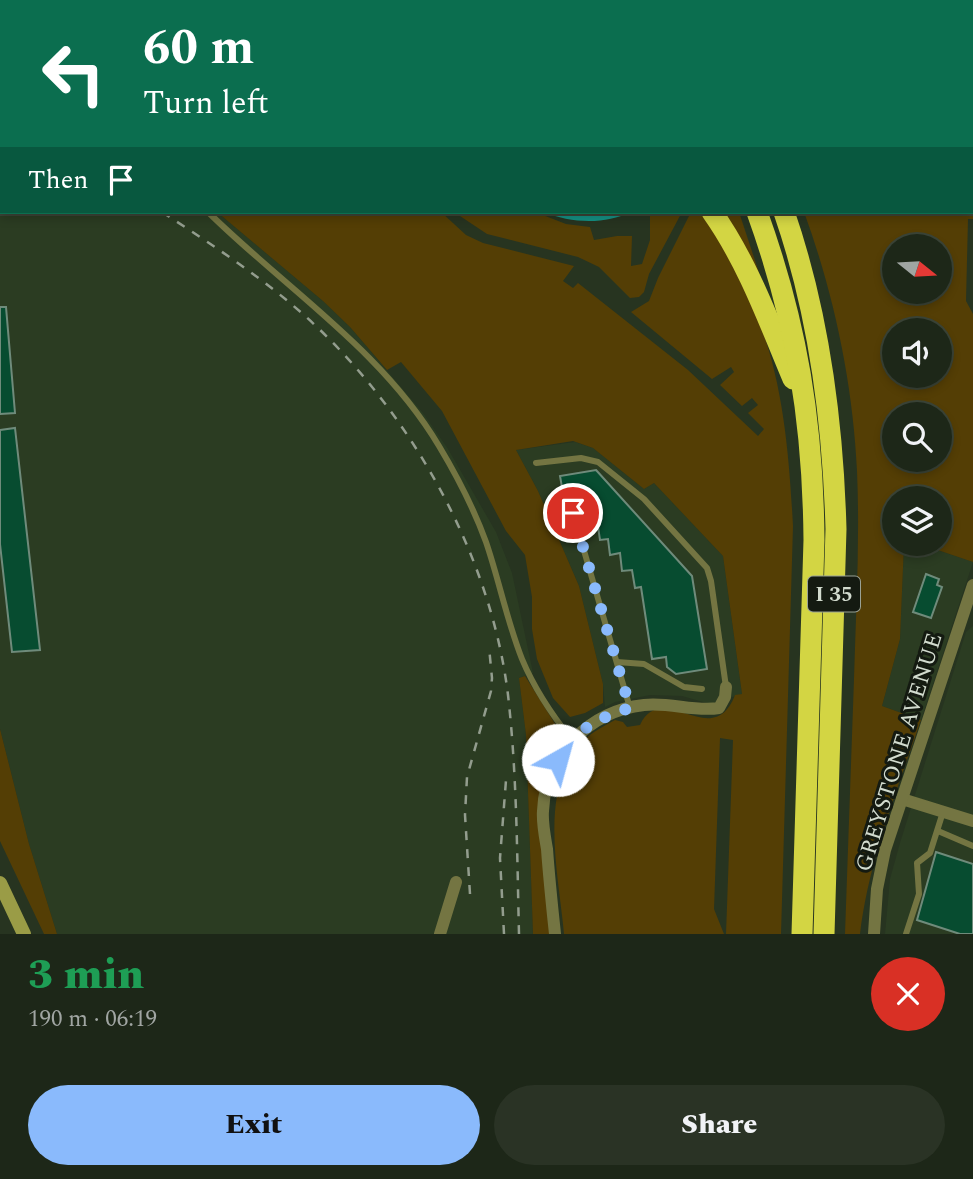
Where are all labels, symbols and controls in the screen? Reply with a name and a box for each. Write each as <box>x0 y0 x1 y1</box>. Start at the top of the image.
text: 60 m <box>143 11 254 86</box>
icon: left <box>28 28 119 119</box>
text: Turn left <box>143 79 269 128</box>
text: Then <box>28 160 88 200</box>
icon: arrive <box>102 161 140 199</box>
north arrow <box>882 234 952 304</box>
map controls <box>882 234 952 556</box>
button: sound <box>882 318 952 388</box>
button: search <box>882 402 952 472</box>
pin <box>543 483 603 543</box>
button: layers <box>882 486 952 556</box>
icon: arrive <box>554 494 592 532</box>
road number: I 35 <box>808 576 860 612</box>
street label: GREYSTONE AVENUE <box>846 629 952 876</box>
position arrow <box>521 723 595 797</box>
text: 3 min <box>28 944 144 1007</box>
button: close <box>871 957 945 1031</box>
text: 190 m · 06:19 <box>28 1002 157 1037</box>
button: Exit <box>28 1085 480 1165</box>
button: Share <box>494 1085 945 1165</box>

